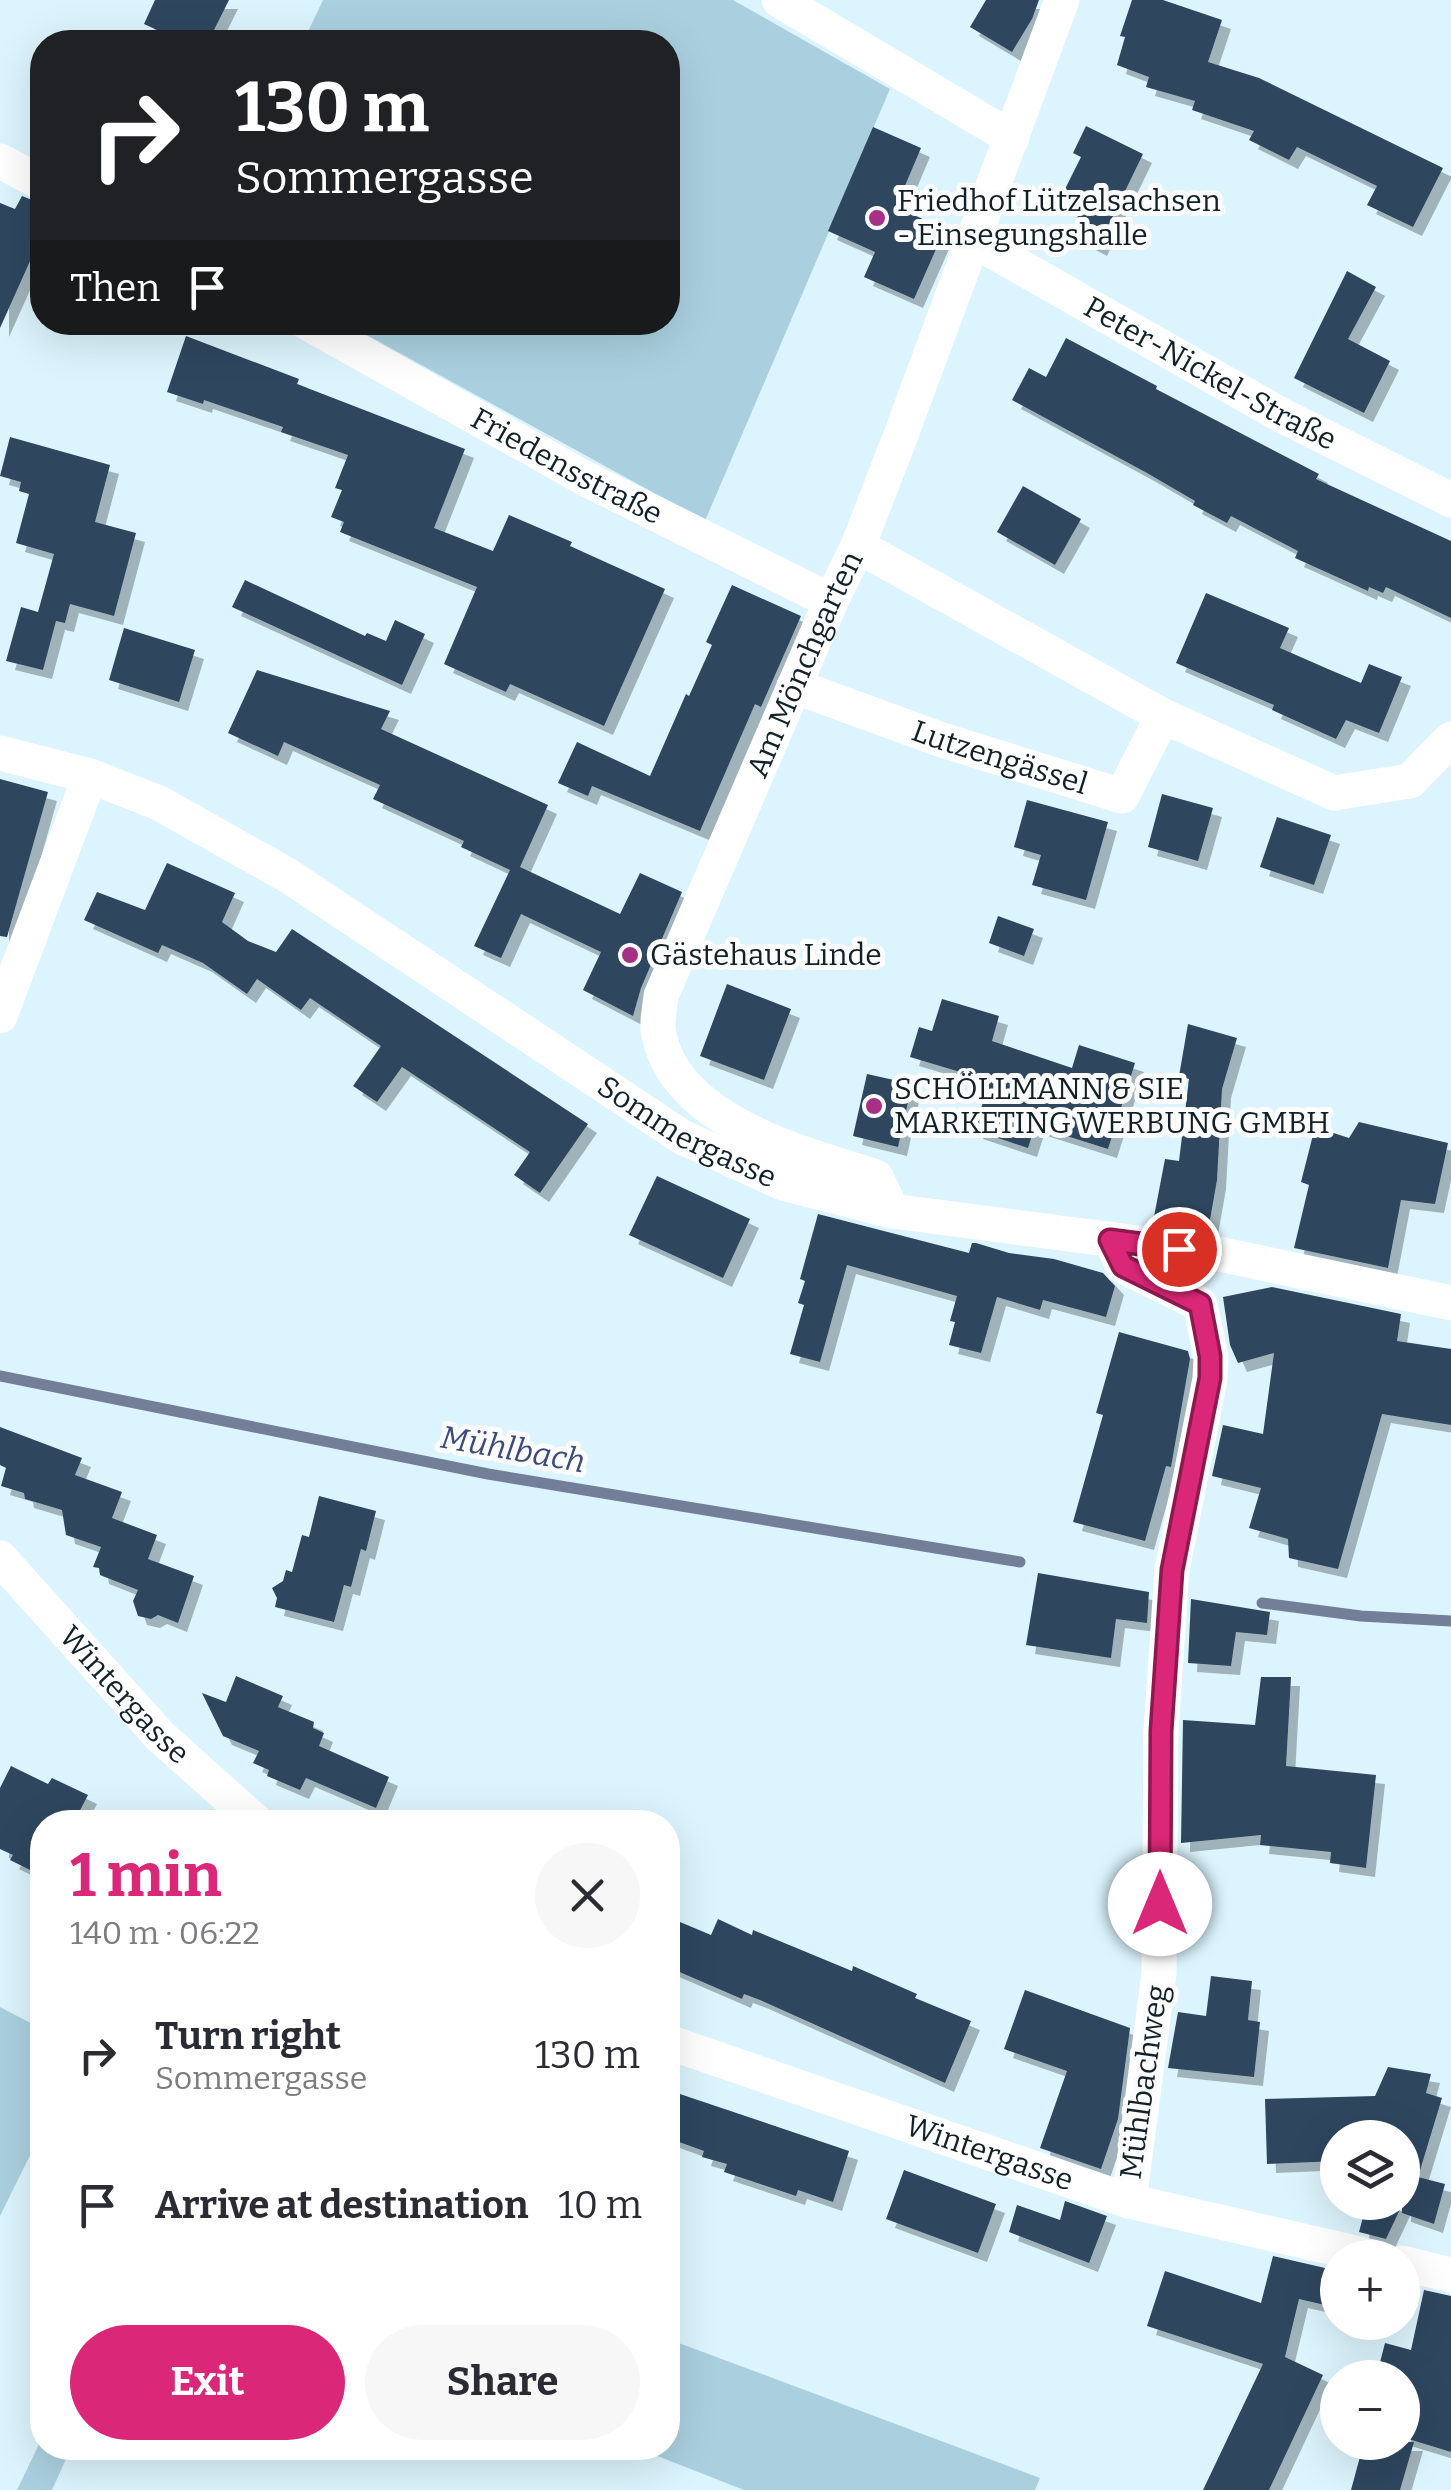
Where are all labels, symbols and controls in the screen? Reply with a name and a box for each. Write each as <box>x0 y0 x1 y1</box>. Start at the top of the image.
text: 130 m <box>235 66 429 150</box>
icon: right <box>70 70 200 200</box>
text: Sommergasse <box>235 151 534 205</box>
place label: Friedhof Lützelsachsen - Einsegungshalle <box>897 183 1221 253</box>
marker: Friedhof Lützelsachsen - Einsegungshalle <box>866 207 888 229</box>
icon: arrive <box>180 260 235 315</box>
text: Then <box>70 265 160 311</box>
street label: Peter-Nickel-Straße <box>1078 289 1342 458</box>
street label: Friedensstraße <box>465 400 668 532</box>
street label: Am Mönchgarten <box>739 545 871 783</box>
street label: Lutzengässel <box>907 713 1092 802</box>
place label: Gästehaus Linde <box>650 937 882 973</box>
marker: Gästehaus Linde <box>619 944 641 966</box>
street label: Sommergasse <box>591 1068 782 1196</box>
place label: SCHÖLLMANN & SIE MARKETING WERBUNG GMBH <box>894 1071 1330 1141</box>
marker: SCHÖLLMANN & SIE MARKETING WERBUNG GMBH <box>863 1095 885 1117</box>
pin <box>1137 1207 1222 1292</box>
icon: arrive <box>1152 1222 1207 1277</box>
water label: Mühlbach <box>438 1418 588 1480</box>
street label: Wintergasse <box>52 1619 197 1771</box>
text: 1 min <box>70 1840 222 1912</box>
button: close <box>535 1843 640 1948</box>
position arrow <box>1108 1852 1212 1956</box>
text: 140 m · 06:22 <box>70 1914 260 1952</box>
street label: Mühlbachweg <box>1113 1983 1175 2181</box>
text: Turn right <box>155 2013 341 2059</box>
icon: right <box>70 2028 125 2083</box>
text: 130 m <box>535 2032 640 2078</box>
text: Sommergasse <box>155 2059 367 2097</box>
street label: Wintergasse <box>901 2107 1078 2198</box>
map controls <box>1320 2120 1420 2460</box>
button: layers <box>1320 2120 1420 2220</box>
icon: arrive <box>70 2178 125 2233</box>
text: Arrive at destination <box>155 2182 528 2228</box>
text: 10 m <box>558 2182 642 2228</box>
button: + <box>1320 2240 1420 2340</box>
button: Exit <box>70 2325 345 2440</box>
button: Share <box>365 2325 640 2440</box>
button: − <box>1320 2360 1420 2460</box>

